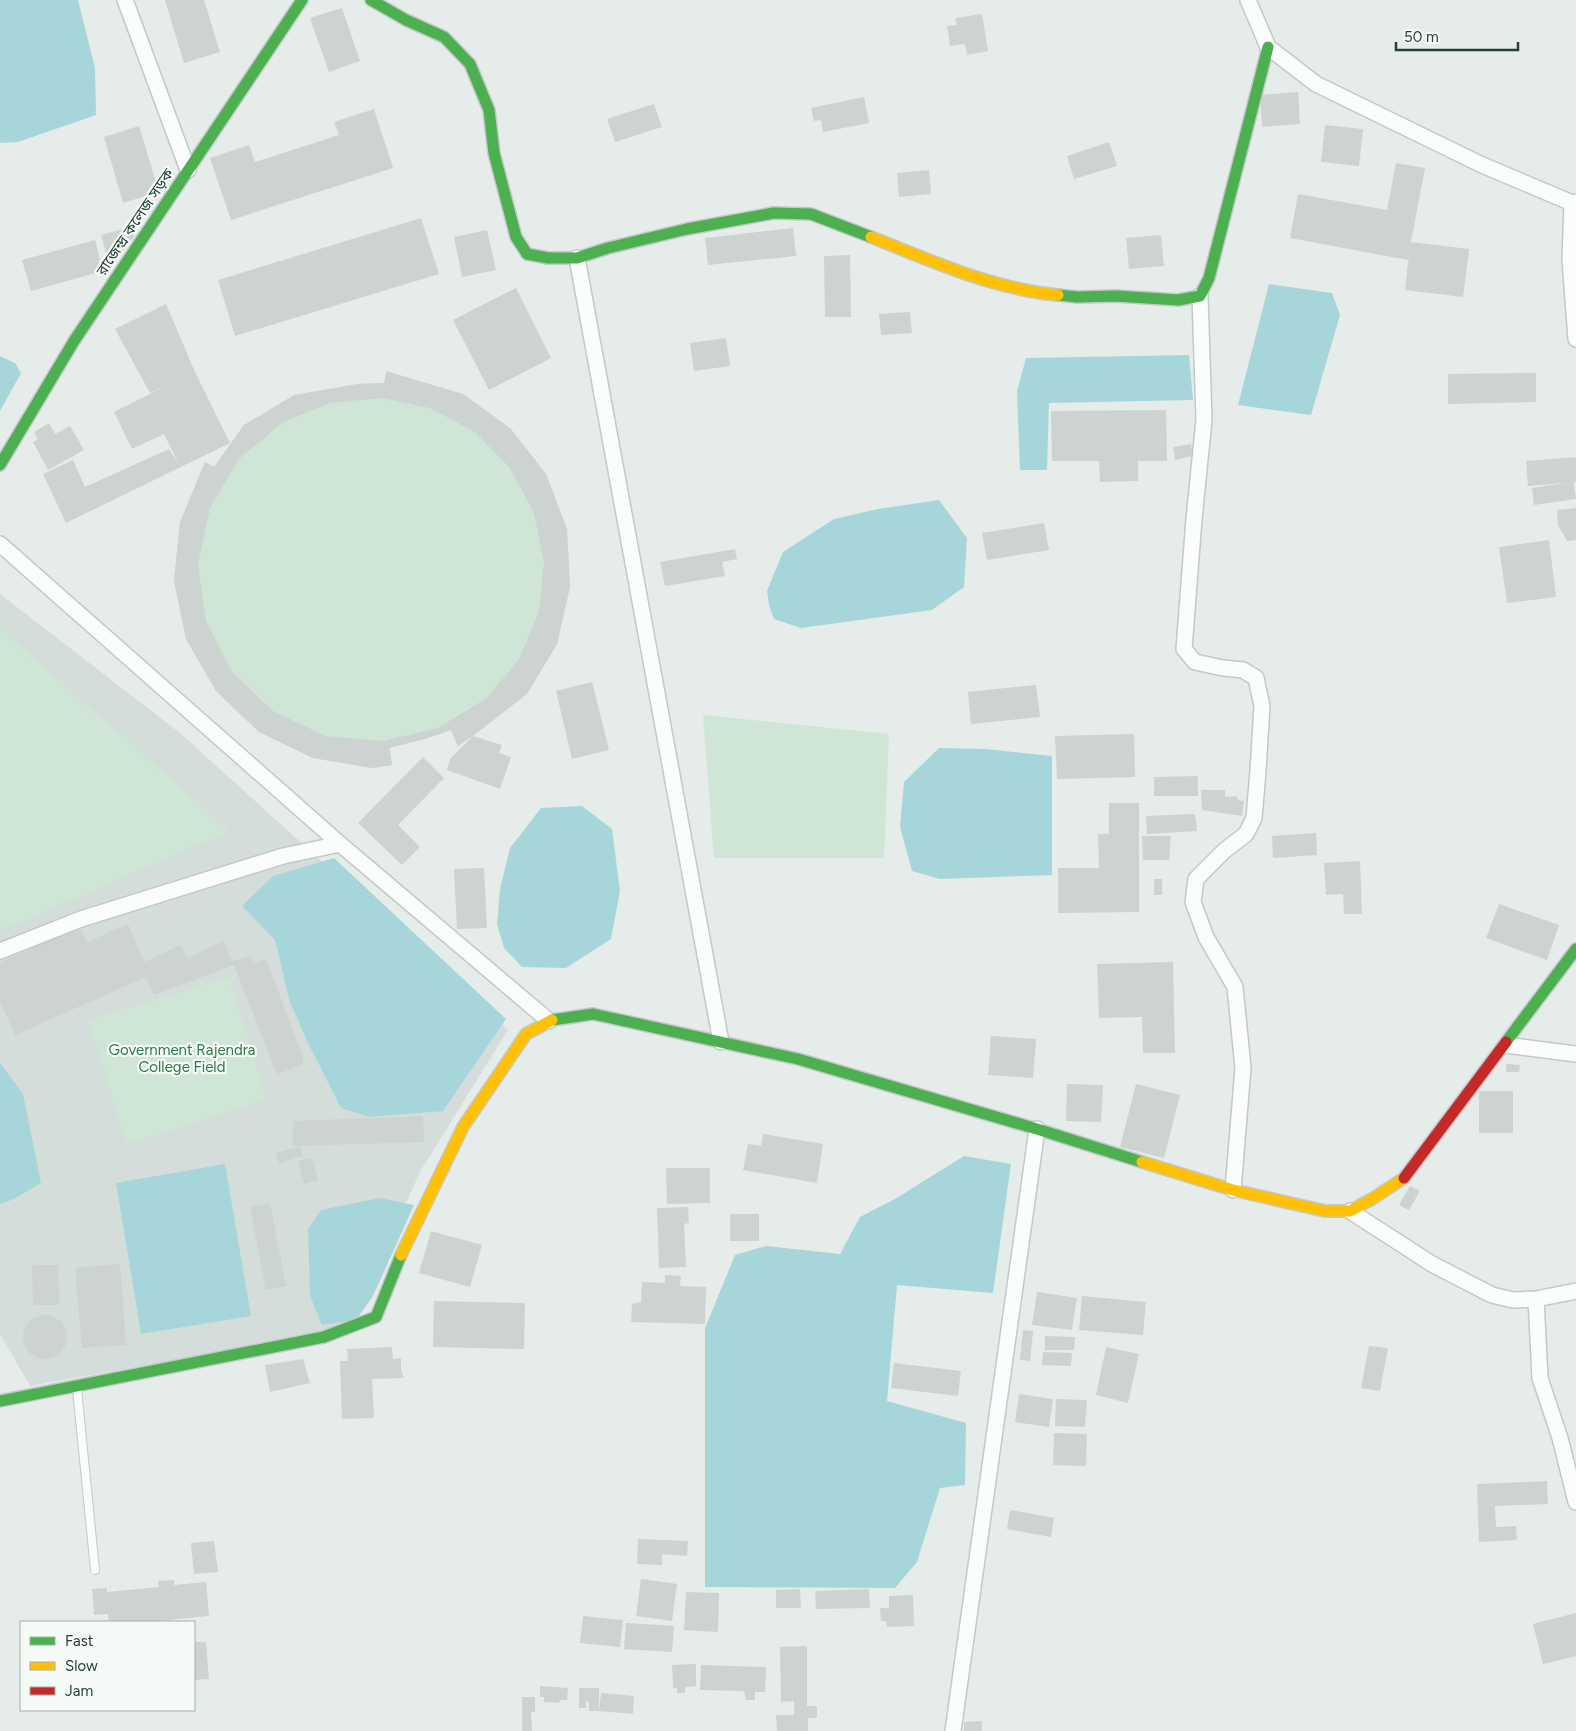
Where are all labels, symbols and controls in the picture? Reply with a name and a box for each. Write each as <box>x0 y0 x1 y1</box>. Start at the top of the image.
scale bar <box>1396 20 1518 52</box>
text: 50 m <box>1404 28 1439 46</box>
street label: রাজেন্দ্র কলেজ সড়ক <box>92 164 178 280</box>
park label: Government Rajendra College Field <box>108 1041 256 1076</box>
legend <box>20 1621 195 1711</box>
text: Fast <box>65 1632 94 1650</box>
text: Slow <box>65 1657 98 1675</box>
text: Jam <box>65 1682 93 1700</box>

